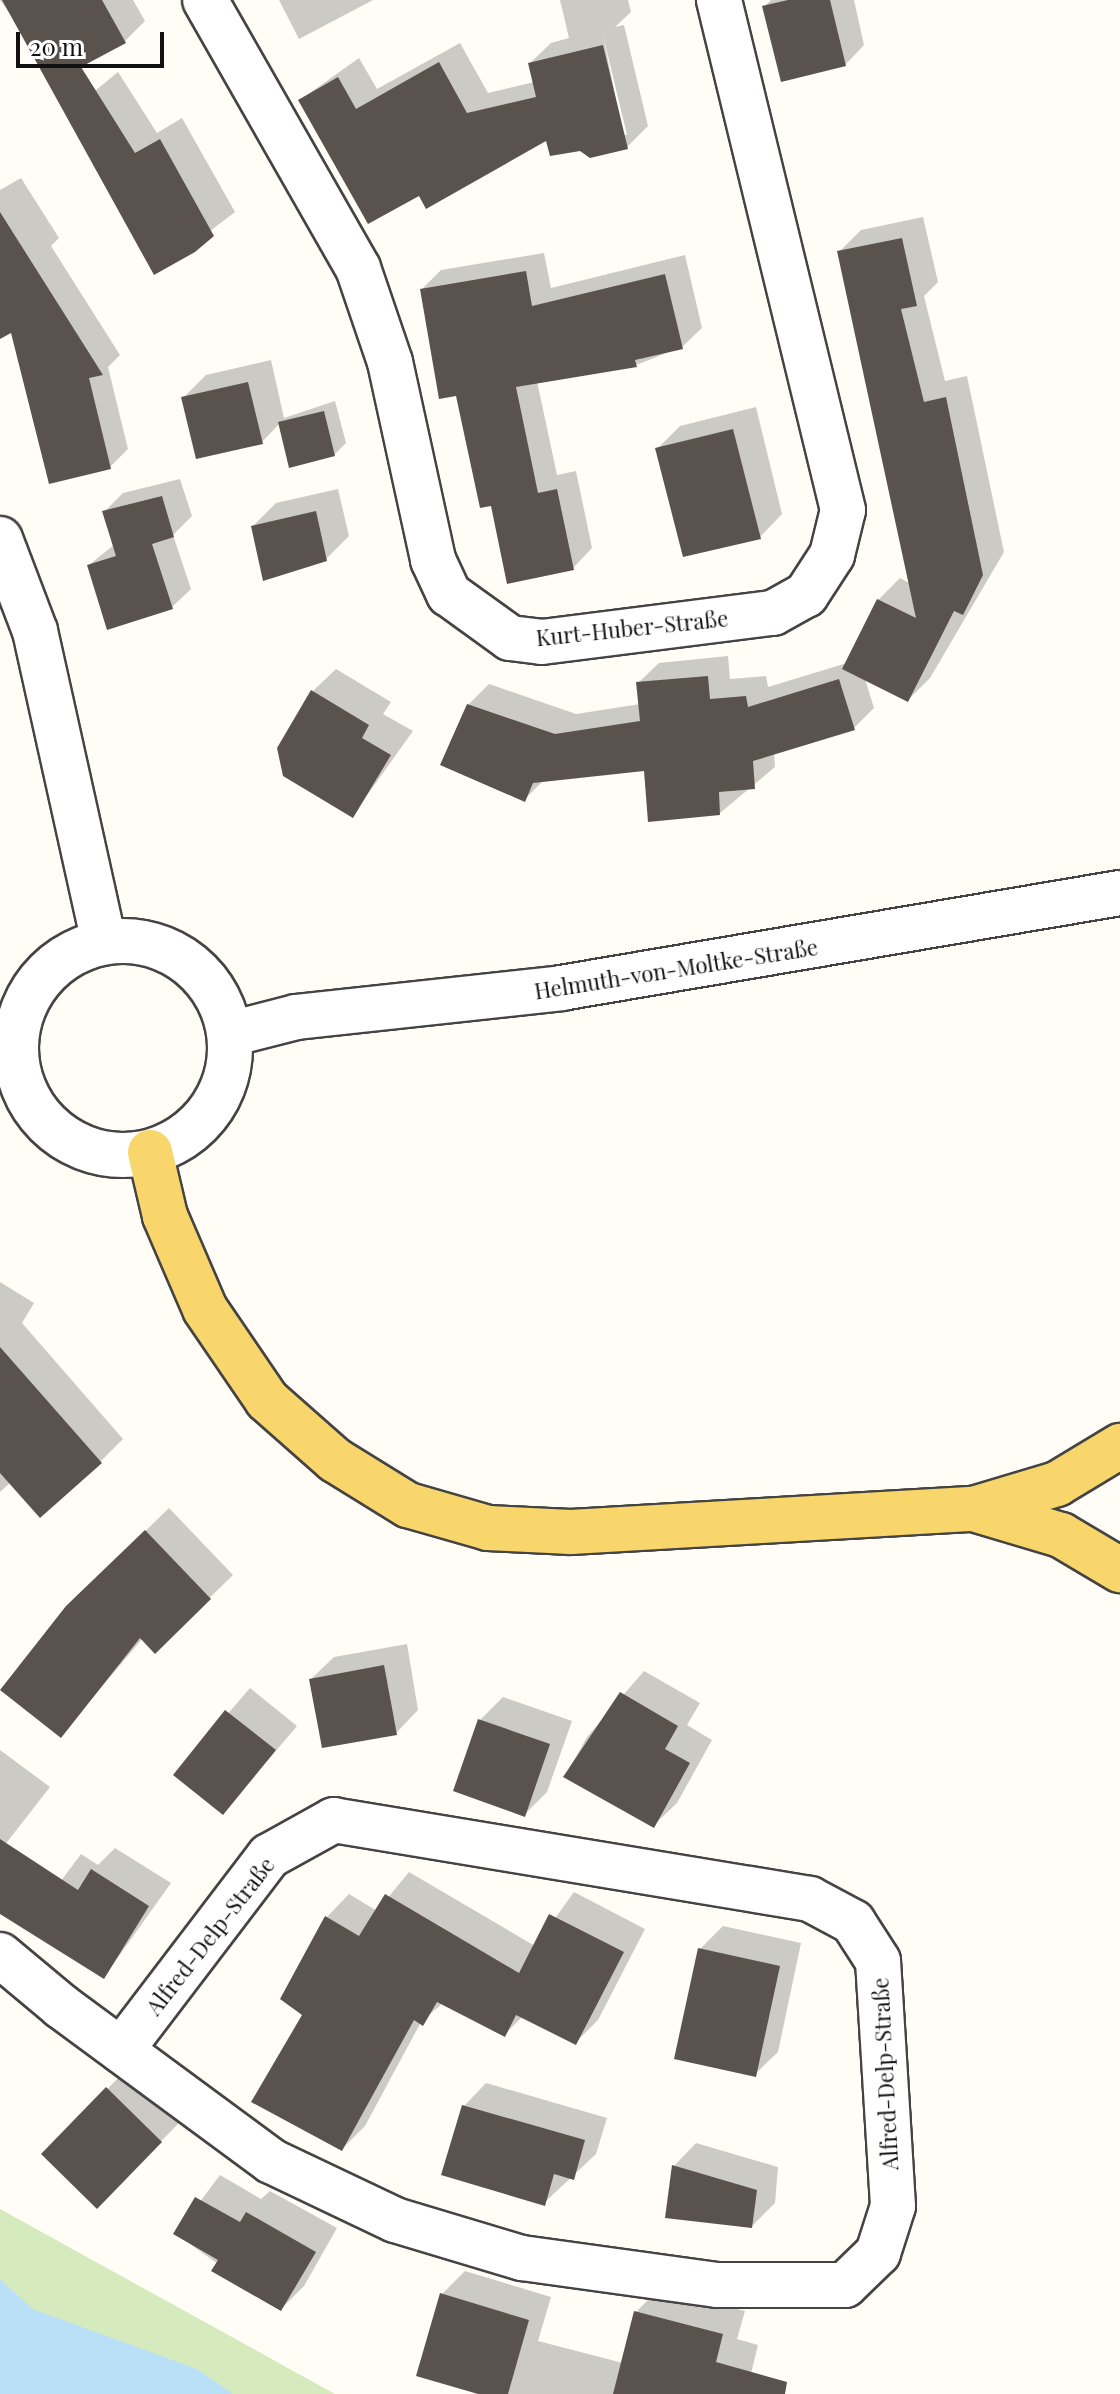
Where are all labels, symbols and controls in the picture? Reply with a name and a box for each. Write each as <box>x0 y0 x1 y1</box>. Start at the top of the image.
scale bar <box>20 16 168 66</box>
text: 20 m <box>30 30 83 62</box>
street label: Kurt-Huber-Straße <box>535 605 729 651</box>
street label: Helmuth-von-Moltke-Straße <box>532 934 820 1004</box>
street label: Alfred-Delp-Straße <box>140 1852 280 2020</box>
street label: Alfred-Delp-Straße <box>867 1977 903 2171</box>

